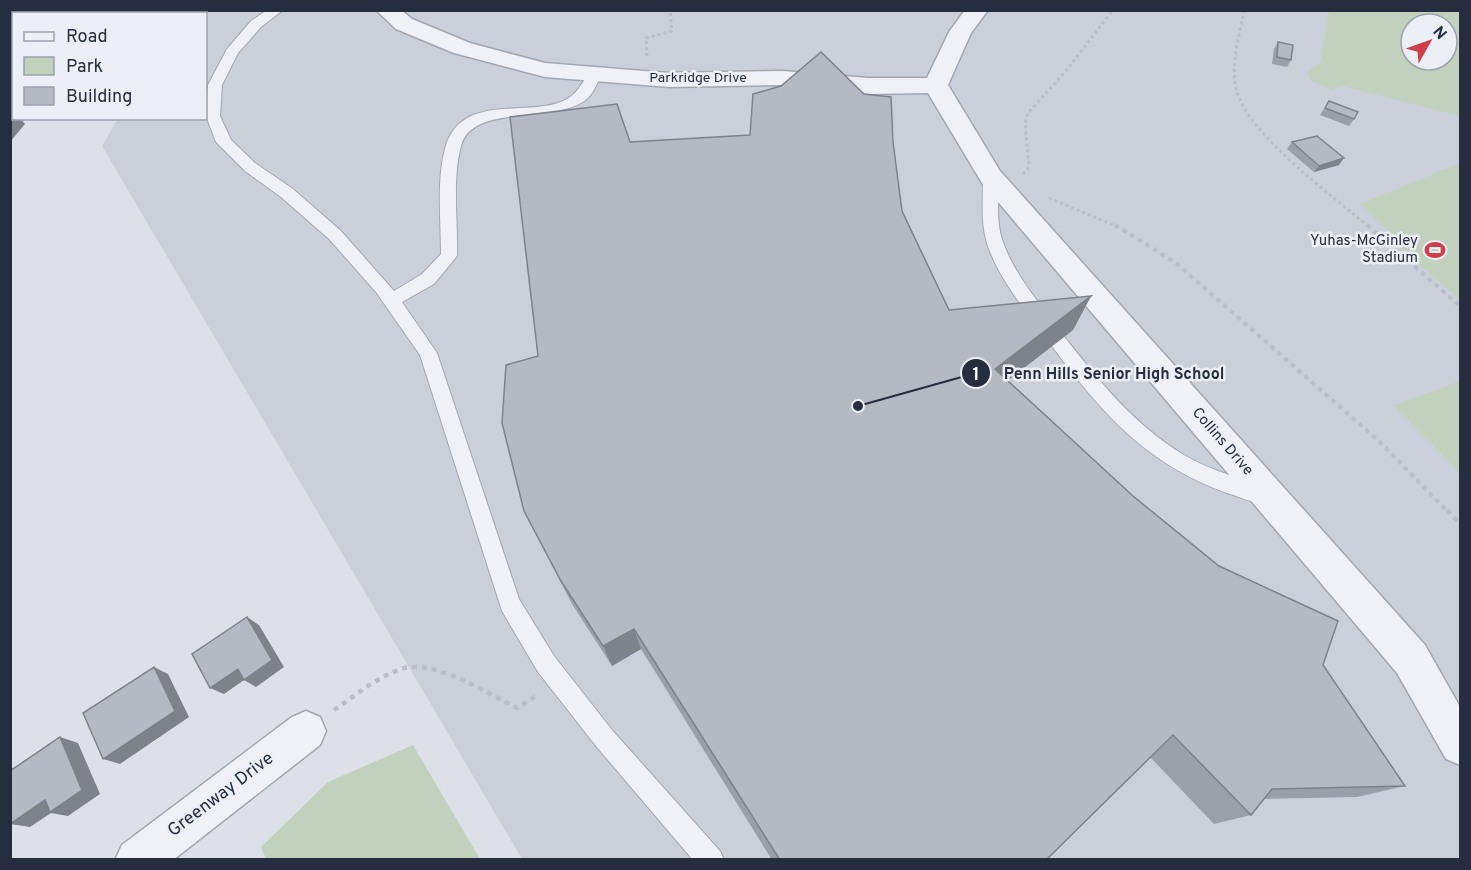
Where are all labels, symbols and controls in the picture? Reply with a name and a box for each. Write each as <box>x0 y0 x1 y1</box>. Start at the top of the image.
legend <box>12 12 207 120</box>
north arrow <box>1399 12 1459 72</box>
text: N <box>1428 23 1450 44</box>
text: Road <box>66 26 108 49</box>
text: Park <box>66 56 103 79</box>
street label: Parkridge Drive <box>649 70 747 87</box>
text: Building <box>66 86 132 109</box>
place label: Yuhas-McGinley Stadium <box>1310 232 1418 268</box>
sports icon: Yuhas-McGinley Stadium <box>1423 238 1447 262</box>
callout: Penn Hills Senior High School <box>961 356 1236 390</box>
text: 1 <box>972 364 980 387</box>
text: Penn Hills Senior High School <box>1004 365 1224 385</box>
street label: Collins Drive <box>1187 404 1257 480</box>
street label: Greenway Drive <box>163 748 279 842</box>

